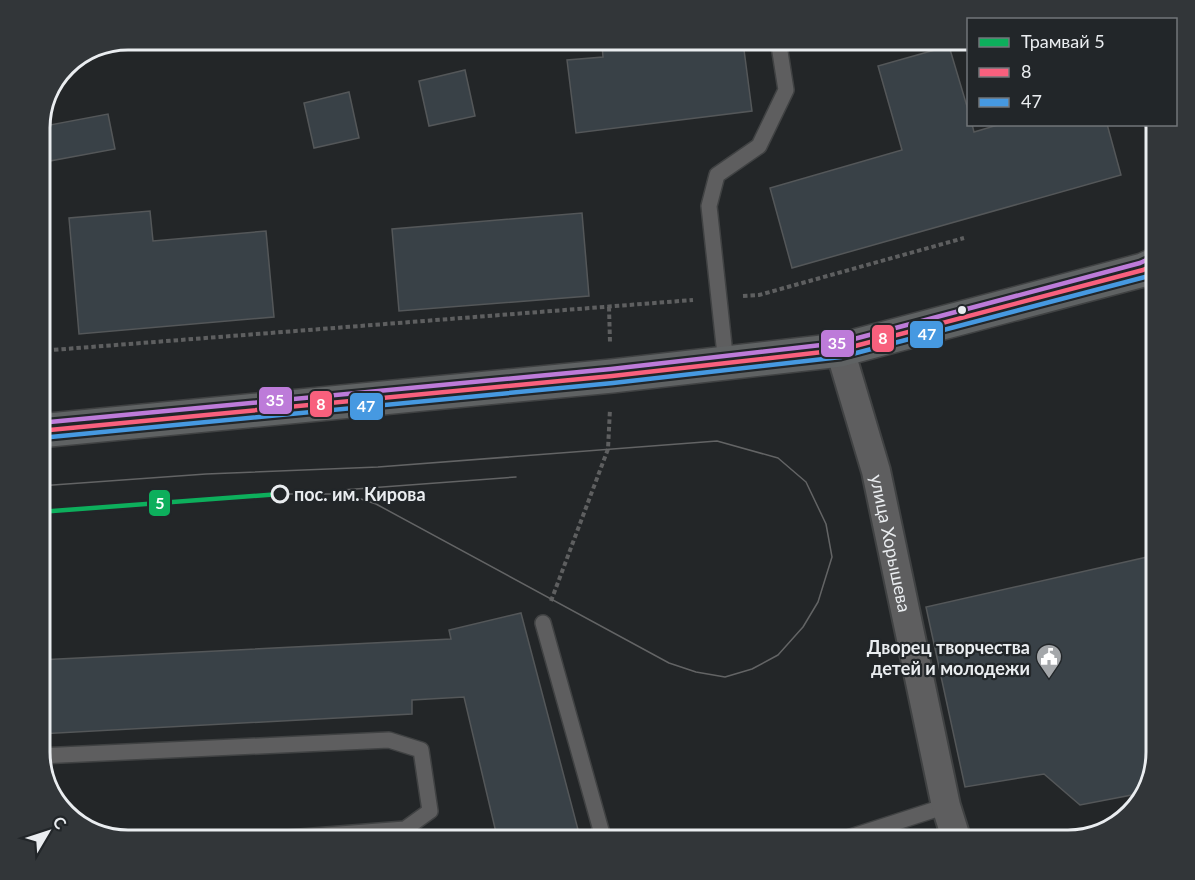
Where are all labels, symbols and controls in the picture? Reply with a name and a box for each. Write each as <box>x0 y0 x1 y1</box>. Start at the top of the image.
legend <box>967 18 1177 126</box>
text: Трамвай 5 <box>1021 30 1105 52</box>
text: 8 <box>1021 60 1031 82</box>
text: 47 <box>1021 90 1042 112</box>
unlabelled marker <box>956 304 968 316</box>
line badge: 47 <box>909 320 944 349</box>
line badge: 8 <box>871 324 895 353</box>
text: 47 <box>918 324 936 343</box>
text: 8 <box>878 328 888 347</box>
line badge: 35 <box>820 329 855 358</box>
text: 35 <box>828 333 846 352</box>
line badge: 35 <box>258 386 293 415</box>
text: 35 <box>266 390 284 409</box>
line badge: 8 <box>309 390 333 418</box>
line badge: 47 <box>349 392 384 421</box>
text: 8 <box>316 394 326 413</box>
text: 47 <box>357 396 375 415</box>
street label: улица Хорышева <box>866 472 916 614</box>
place label: пос. им. Кирова <box>294 483 426 505</box>
marker: пос. им. Кирова <box>271 485 289 503</box>
line badge: 5 <box>148 489 171 517</box>
text: 5 <box>155 493 165 512</box>
place label: Дворец творчества детей и молодежи <box>867 636 1030 679</box>
public building icon: Дворец творчества детей и молодежи <box>1034 642 1064 680</box>
north arrow <box>18 802 78 862</box>
text: С <box>49 812 71 833</box>

